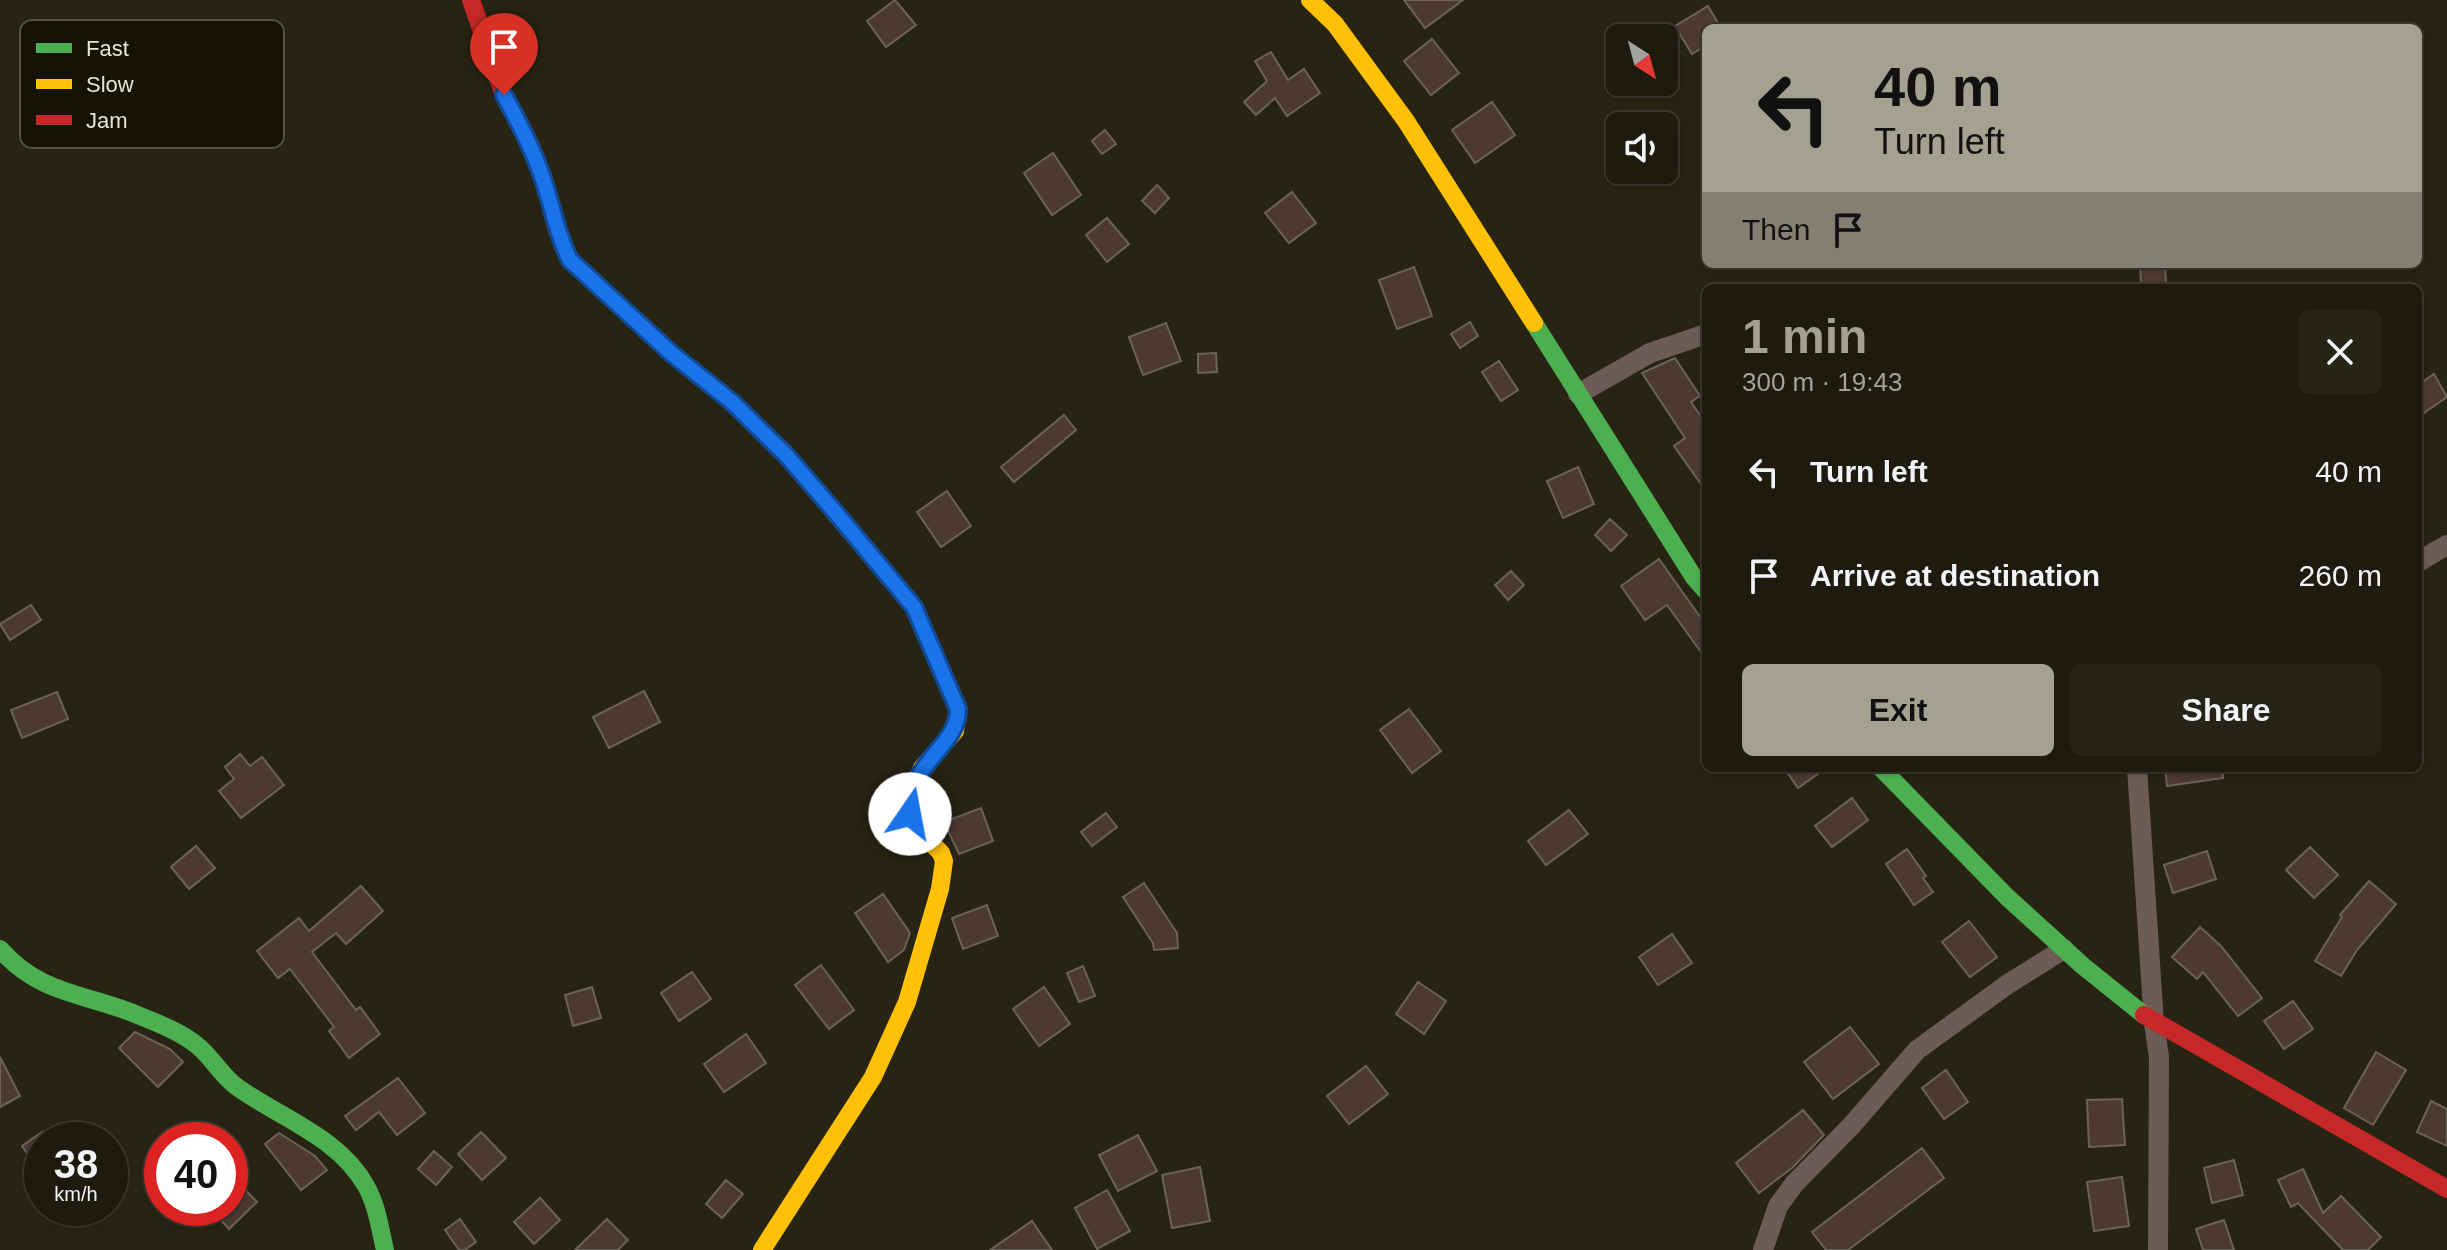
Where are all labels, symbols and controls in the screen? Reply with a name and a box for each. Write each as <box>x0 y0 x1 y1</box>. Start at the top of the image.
pin <box>470 13 538 95</box>
legend <box>20 20 284 148</box>
north arrow <box>1606 24 1678 96</box>
map controls <box>1606 24 1678 184</box>
icon: arrive <box>482 25 526 69</box>
text: Fast <box>86 36 129 61</box>
text: 40 m <box>1874 55 2002 118</box>
icon: left <box>1742 56 1846 160</box>
text: Slow <box>86 72 134 97</box>
text: Jam <box>86 108 128 133</box>
button: sound <box>1606 112 1678 184</box>
text: Turn left <box>1874 121 2005 162</box>
icon: arrive <box>1826 208 1870 252</box>
text: Then <box>1742 213 1810 246</box>
text: 1 min <box>1742 310 1867 363</box>
button: close <box>2298 310 2382 394</box>
text: 300 m · 19:43 <box>1742 367 1902 397</box>
icon: left <box>1742 450 1786 494</box>
text: Turn left <box>1810 455 1928 488</box>
text: 40 m <box>2315 455 2382 488</box>
icon: arrive <box>1742 554 1786 598</box>
text: Arrive at destination <box>1810 559 2100 592</box>
text: 260 m <box>2299 559 2382 592</box>
button: Exit <box>1742 664 2054 756</box>
button: Share <box>2070 664 2382 756</box>
position arrow <box>868 772 952 856</box>
speed limit sign: 40 <box>144 1122 248 1226</box>
text: 38 <box>54 1142 98 1186</box>
text: km/h <box>54 1183 98 1205</box>

